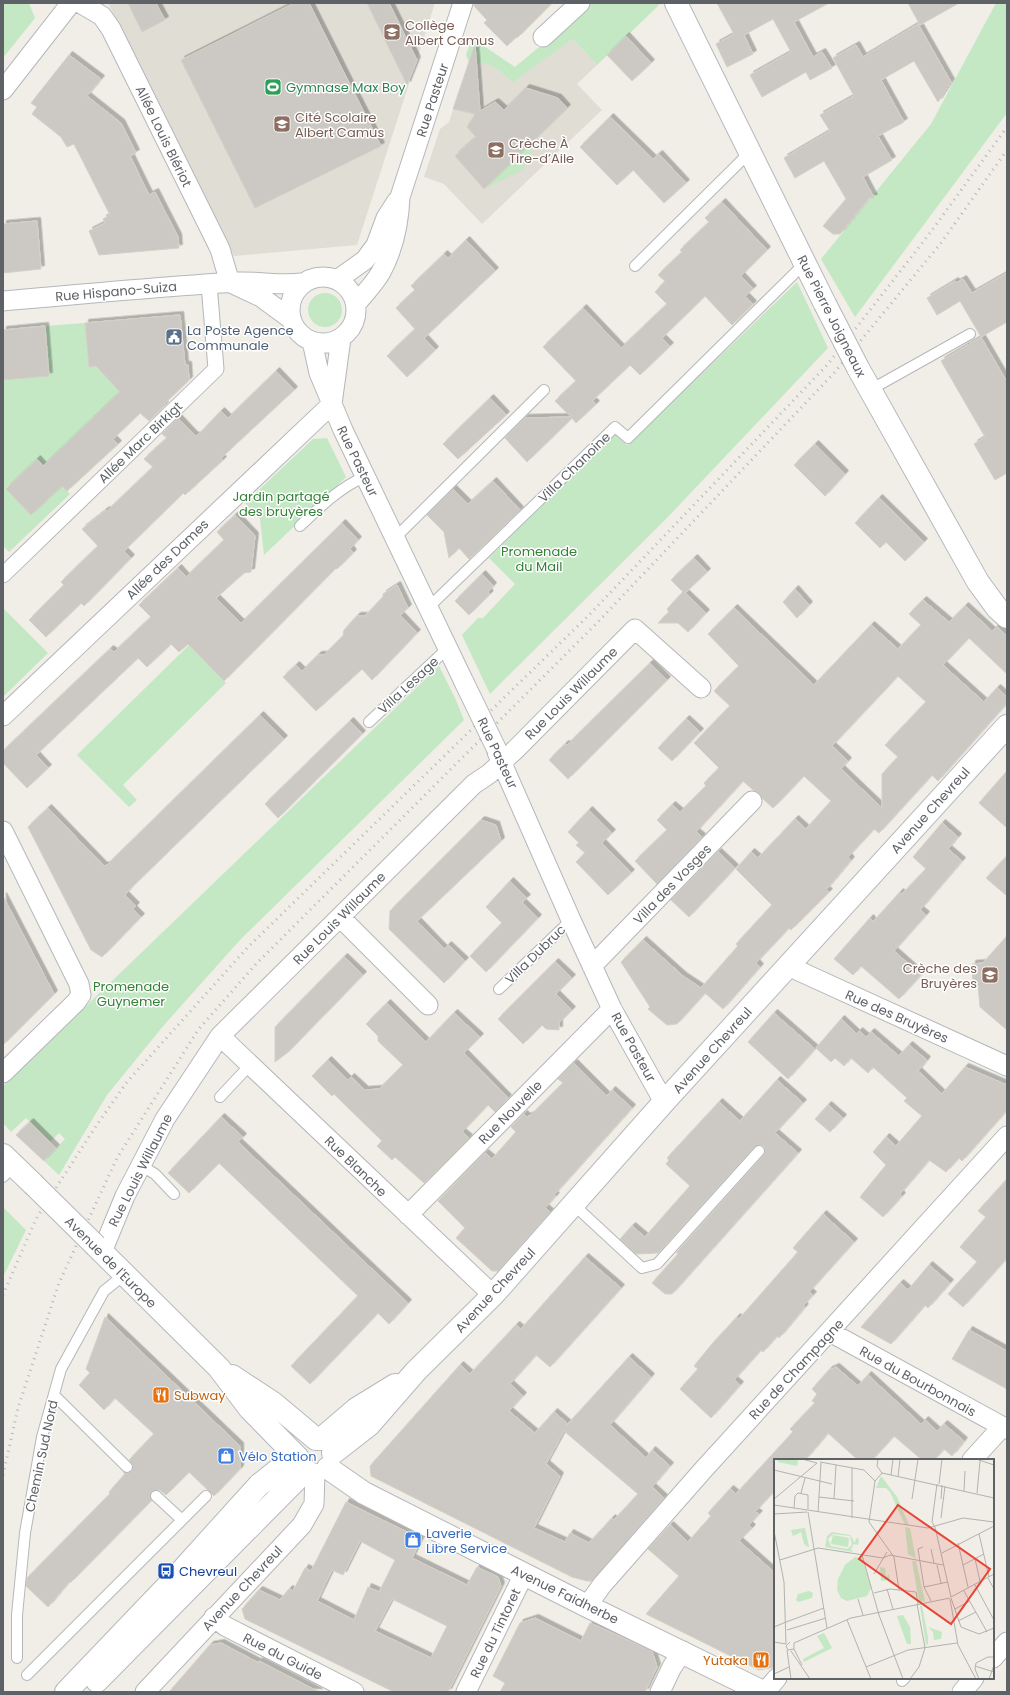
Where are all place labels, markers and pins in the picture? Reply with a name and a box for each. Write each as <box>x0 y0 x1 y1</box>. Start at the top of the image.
place label: Collège Albert Camus <box>405 16 494 50</box>
school or university icon: Collège Albert Camus <box>382 22 402 42</box>
sports icon: Gymnase Max Boy <box>263 77 283 97</box>
place label: Gymnase Max Boy <box>286 78 406 97</box>
place label: Cité Scolaire Albert Camus <box>295 108 384 142</box>
school or university icon: Cité Scolaire Albert Camus <box>272 114 292 134</box>
place label: Crèche À Tire-d’Aile <box>509 134 574 168</box>
school or university icon: Crèche À Tire-d’Aile <box>486 140 506 160</box>
place label: La Poste Agence Communale <box>187 321 294 355</box>
public building icon: La Poste Agence Communale <box>164 327 184 347</box>
place label: Crèche des Bruyères <box>903 959 977 993</box>
school or university icon: Crèche des Bruyères <box>980 965 1000 985</box>
restaurant icon: Subway <box>151 1385 171 1405</box>
place label: Subway <box>174 1386 226 1405</box>
shop icon: Vélo Station <box>216 1446 236 1466</box>
place label: Vélo Station <box>239 1447 317 1466</box>
place label: Laverie Libre Service <box>426 1524 507 1558</box>
shop icon: Laverie Libre Service <box>403 1530 423 1550</box>
bus stop icon: Chevreul <box>156 1561 176 1581</box>
place label: Chevreul <box>179 1562 237 1581</box>
restaurant icon: Yutaka <box>751 1650 771 1670</box>
place label: Yutaka <box>703 1651 748 1670</box>

